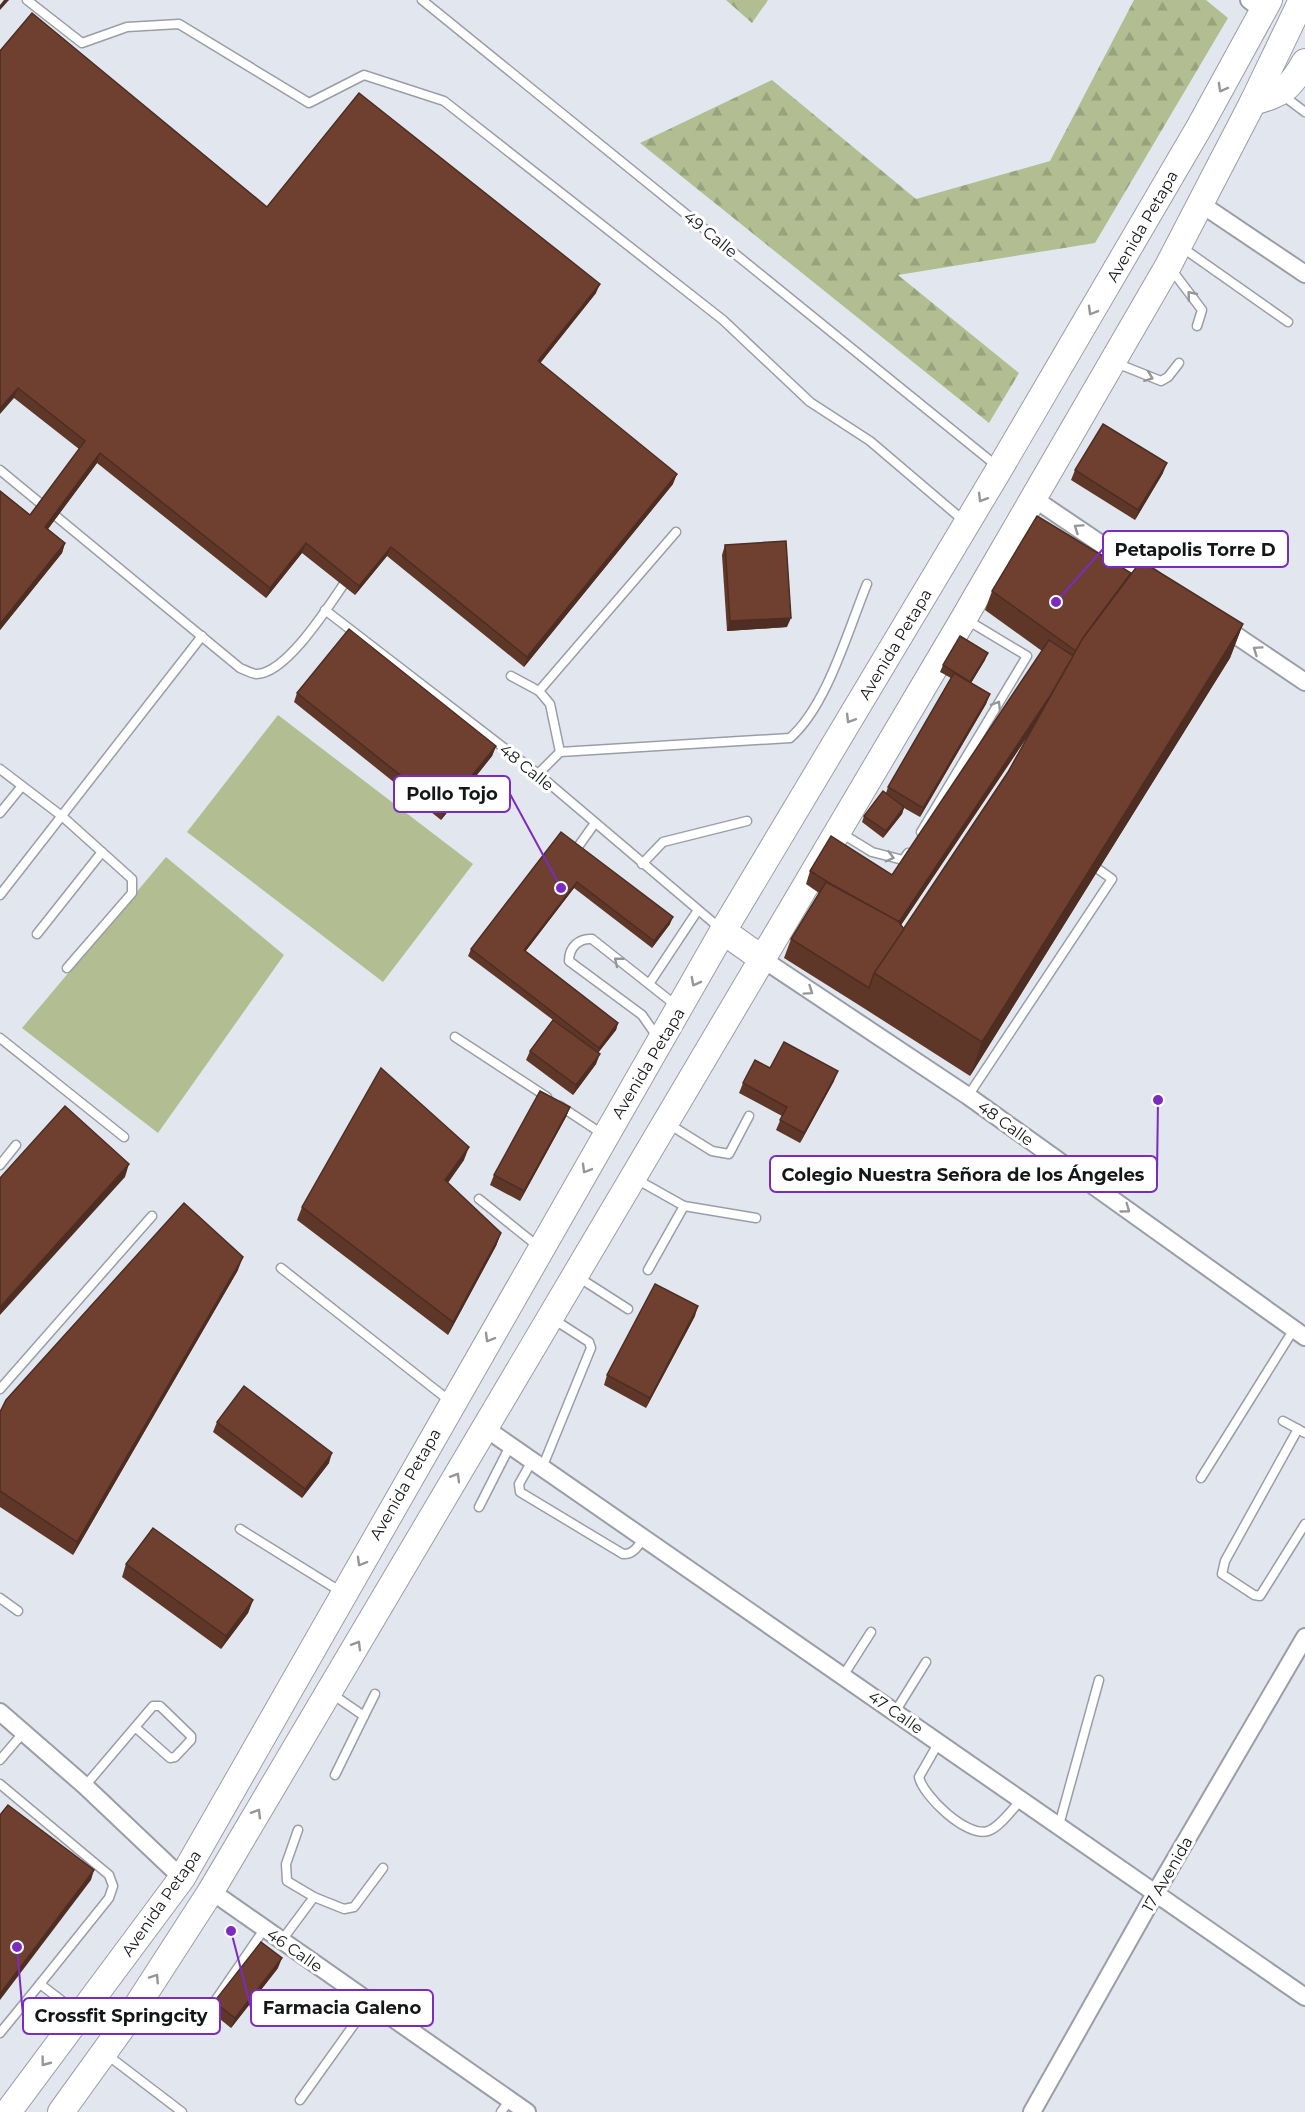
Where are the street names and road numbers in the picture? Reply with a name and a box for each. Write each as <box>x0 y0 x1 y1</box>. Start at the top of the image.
street label: Avenida Petapa <box>1103 167 1182 285</box>
street label: 49 Calle <box>680 207 741 262</box>
street label: Avenida Petapa <box>855 586 936 703</box>
street label: 48 Calle <box>496 740 558 795</box>
street label: Avenida Petapa <box>608 1005 689 1122</box>
street label: 48 Calle <box>974 1097 1037 1150</box>
street label: Avenida Petapa <box>366 1425 445 1543</box>
street label: 47 Calle <box>865 1687 927 1738</box>
street label: 17 Avenida <box>1138 1833 1197 1915</box>
street label: Avenida Petapa <box>118 1846 205 1960</box>
street label: 46 Calle <box>263 1924 326 1976</box>

